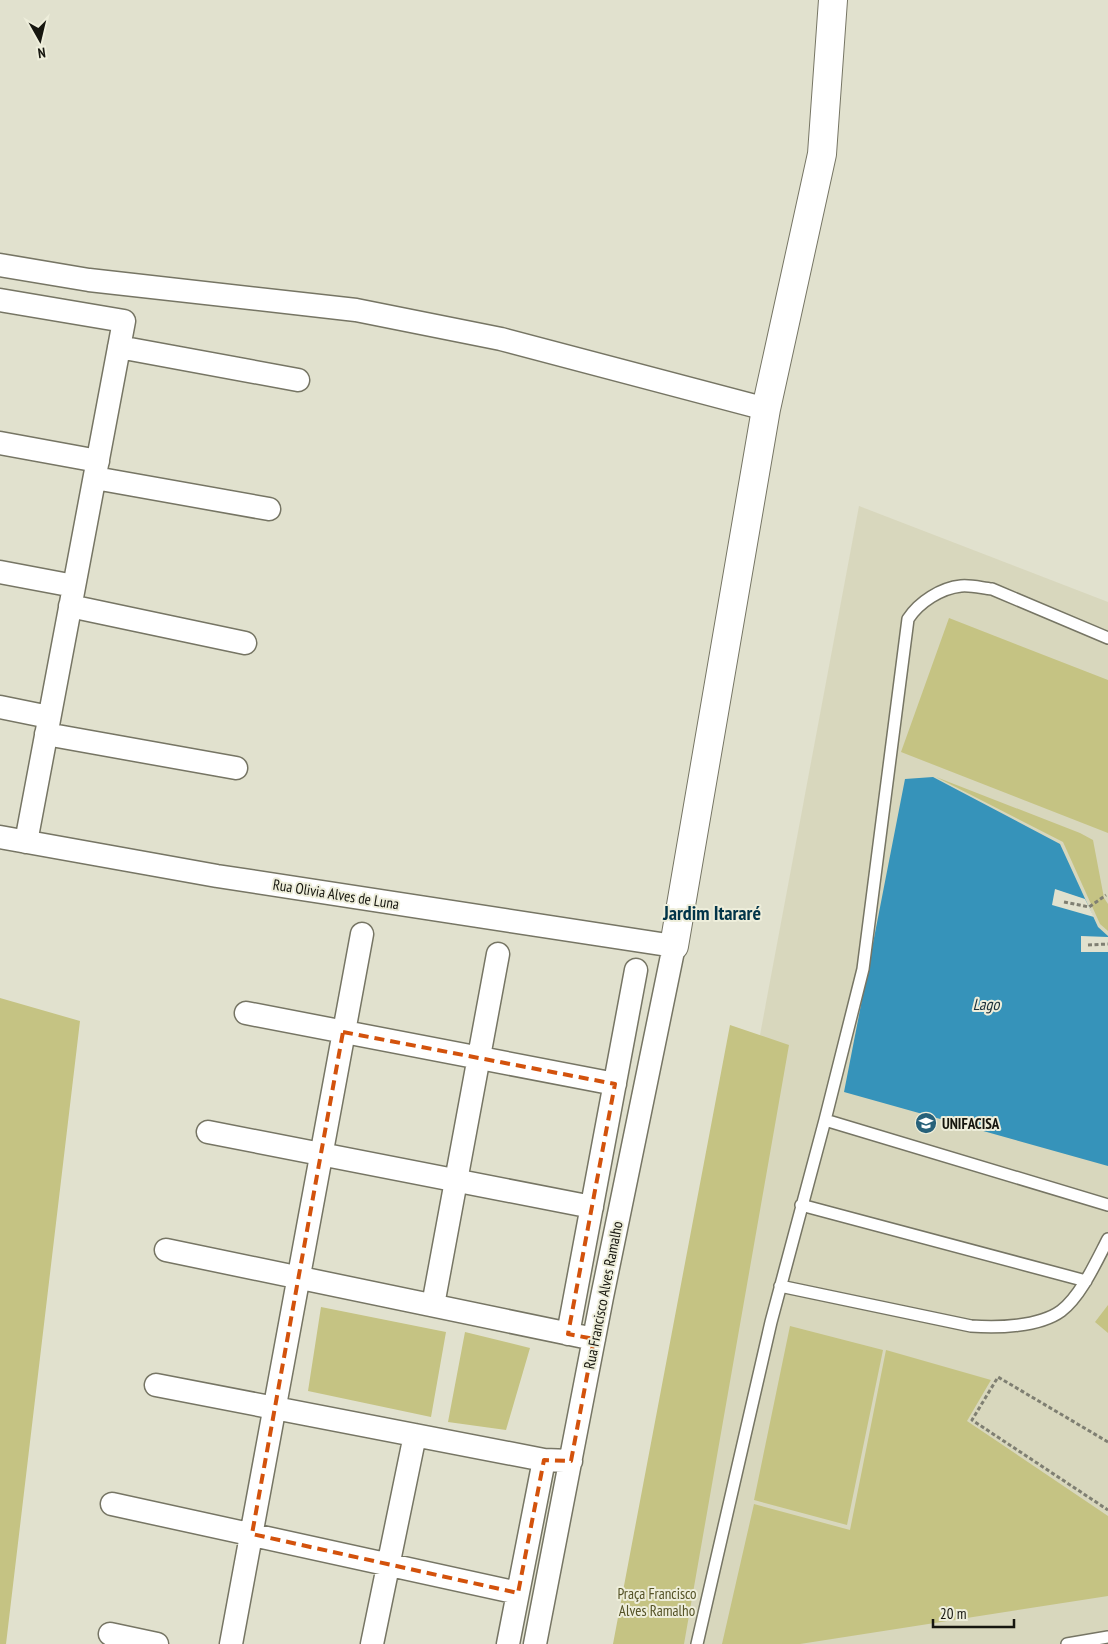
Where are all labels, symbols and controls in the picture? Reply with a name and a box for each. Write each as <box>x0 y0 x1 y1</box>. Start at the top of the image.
north arrow <box>15 15 65 65</box>
text: N <box>37 43 47 62</box>
street label: Rua Olivia Alves de Luna <box>272 875 400 913</box>
district label: Jardim Itararé <box>662 900 761 926</box>
water label: Lago <box>973 994 1000 1014</box>
school or university icon: UNIFACISA <box>914 1111 938 1135</box>
place label: UNIFACISA <box>942 1114 1000 1133</box>
street label: Rua Francisco Alves Ramalho <box>579 1219 627 1371</box>
park label: Praça Francisco Alves Ramalho <box>617 1584 697 1620</box>
scale bar <box>933 1596 1014 1628</box>
text: 20 m <box>940 1604 966 1623</box>

